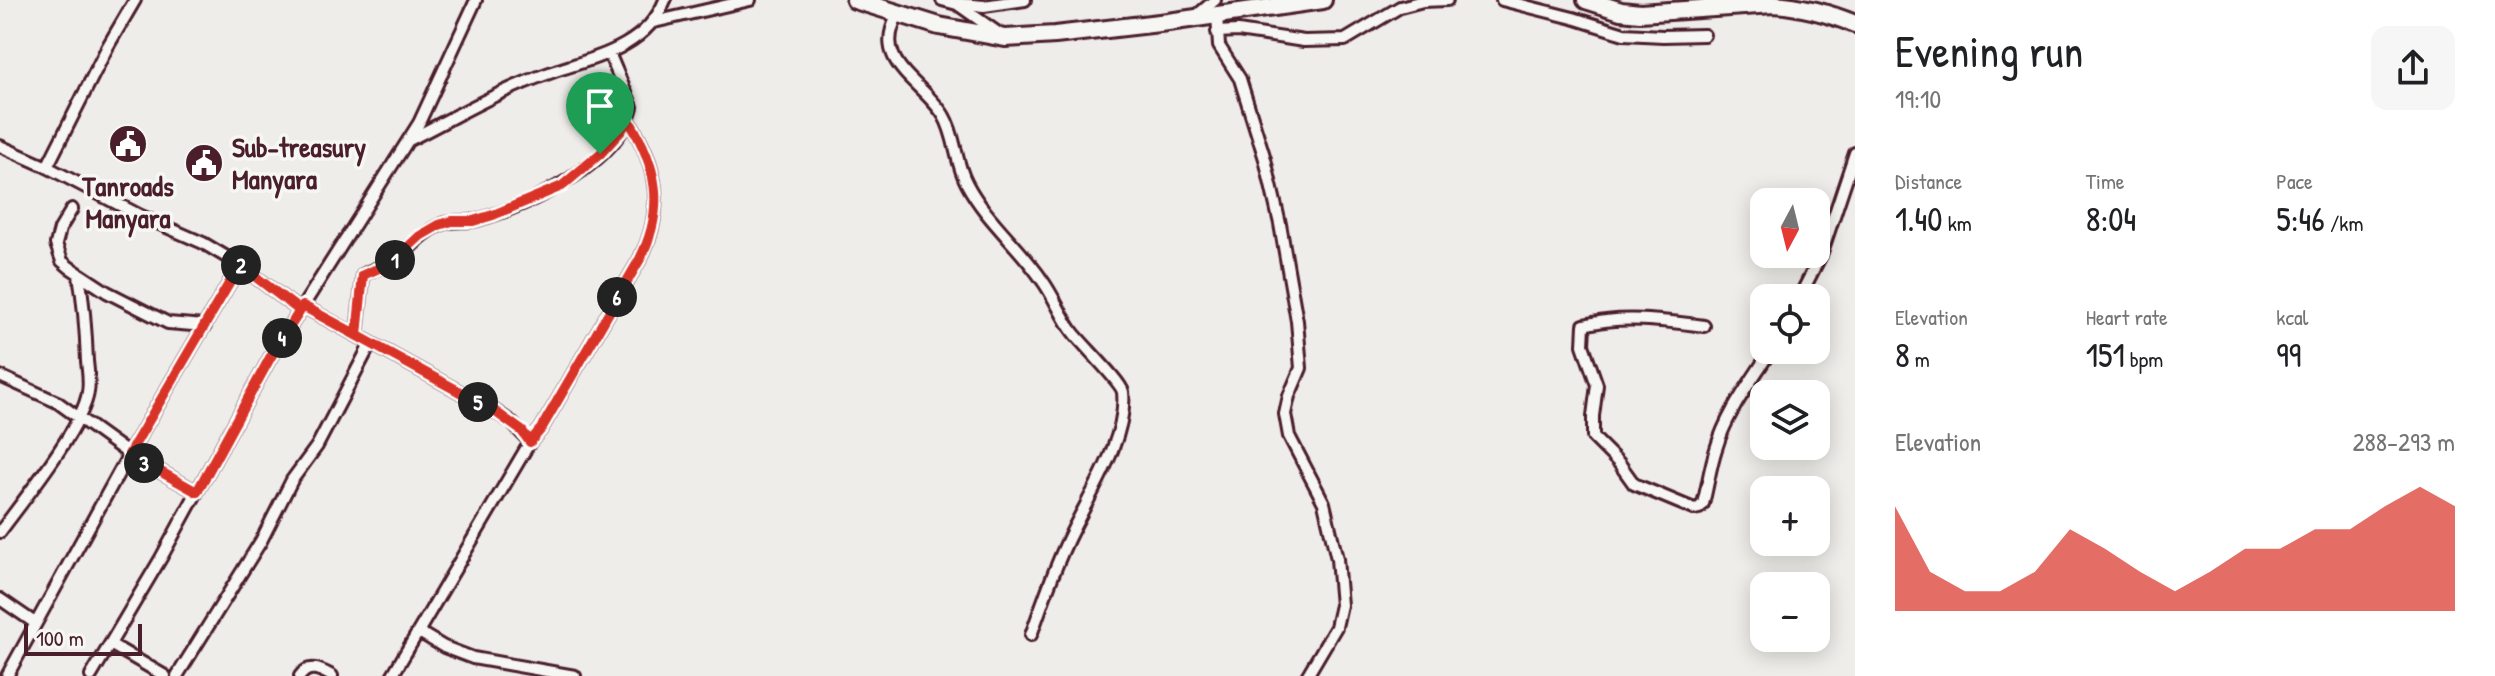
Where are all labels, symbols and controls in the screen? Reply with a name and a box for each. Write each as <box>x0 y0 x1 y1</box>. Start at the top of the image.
text: Evening run <box>1895 21 2083 81</box>
button: share <box>2371 26 2455 110</box>
pin <box>566 72 634 154</box>
text: 19:10 <box>1895 81 1941 116</box>
icon: arrive <box>578 84 622 128</box>
public building icon: Tanroads Manyara <box>107 123 149 165</box>
place label: Sub-treasury Manyara <box>232 128 366 199</box>
public building icon: Sub-treasury Manyara <box>183 142 225 184</box>
text: Distance <box>1895 166 1962 196</box>
text: Time <box>2086 166 2125 196</box>
text: Pace <box>2276 166 2313 196</box>
place label: Tanroads Manyara <box>81 167 174 238</box>
north arrow <box>1750 188 1830 268</box>
map controls <box>1750 188 1830 652</box>
text: 1.40 <box>1895 196 1943 242</box>
text: 8:04 <box>2086 196 2136 242</box>
text: 5:46 <box>2276 196 2325 242</box>
text: km <box>1943 208 1972 238</box>
text: /km <box>2325 208 2363 238</box>
pin: 1 <box>375 240 415 280</box>
pin: 2 <box>221 245 261 285</box>
text: 1 <box>391 245 399 275</box>
text: 2 <box>236 250 246 280</box>
pin: 6 <box>597 277 637 317</box>
text: 6 <box>613 282 621 312</box>
button: locate <box>1750 284 1830 364</box>
text: Elevation <box>1895 302 1968 332</box>
text: Heart rate <box>2086 302 2168 332</box>
text: kcal <box>2276 302 2308 332</box>
pin: 4 <box>262 318 302 358</box>
text: 4 <box>278 323 286 353</box>
text: 8 <box>1895 332 1910 378</box>
text: 151 <box>2086 332 2125 378</box>
text: 99 <box>2276 332 2301 378</box>
text: m <box>1910 344 1930 374</box>
text: bpm <box>2125 344 2163 374</box>
button: layers <box>1750 380 1830 460</box>
pin: 5 <box>458 382 498 422</box>
text: 5 <box>473 387 483 417</box>
text: Elevation <box>1895 424 1981 459</box>
text: 288–293 m <box>2352 424 2455 459</box>
pin: 3 <box>124 443 164 483</box>
text: 3 <box>139 448 149 478</box>
button: + <box>1750 476 1830 556</box>
button: − <box>1750 572 1830 652</box>
scale bar <box>24 620 142 656</box>
text: 100 m <box>36 623 84 653</box>

